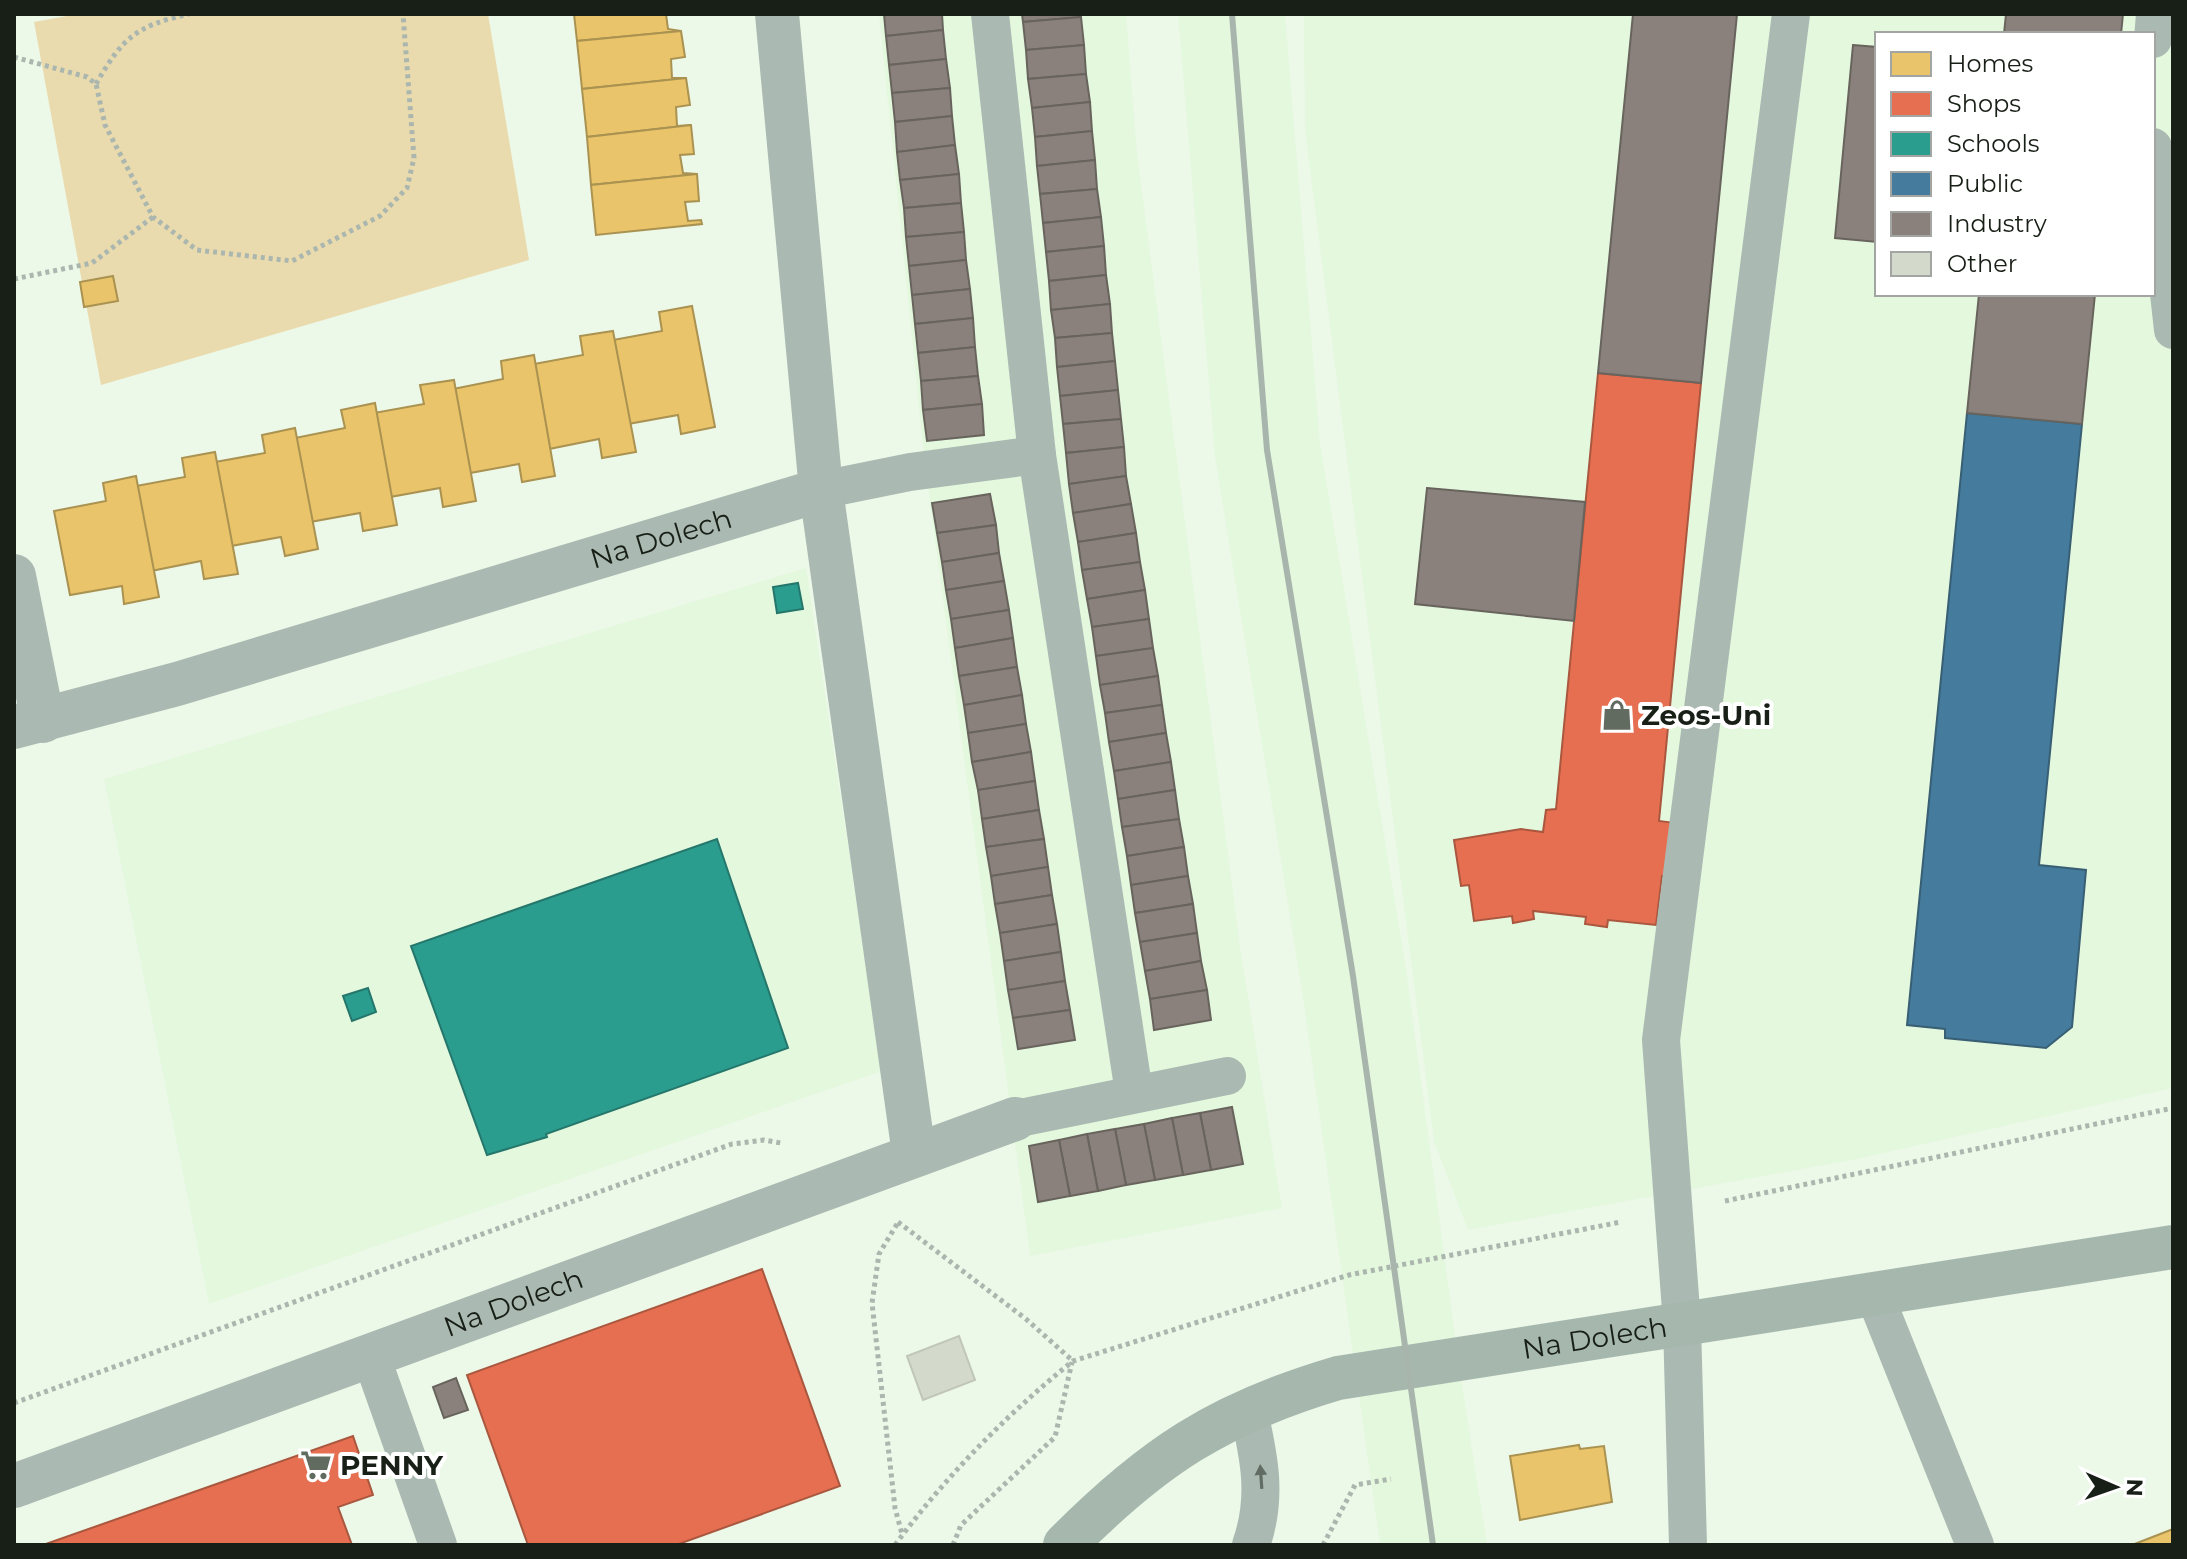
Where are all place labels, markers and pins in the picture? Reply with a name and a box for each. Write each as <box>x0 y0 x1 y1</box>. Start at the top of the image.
shop icon: Zeos-Uni <box>1600 698 1634 732</box>
place label: Zeos-Uni <box>1641 698 1771 732</box>
supermarket icon: PENNY <box>299 1448 333 1482</box>
place label: PENNY <box>340 1448 444 1482</box>

